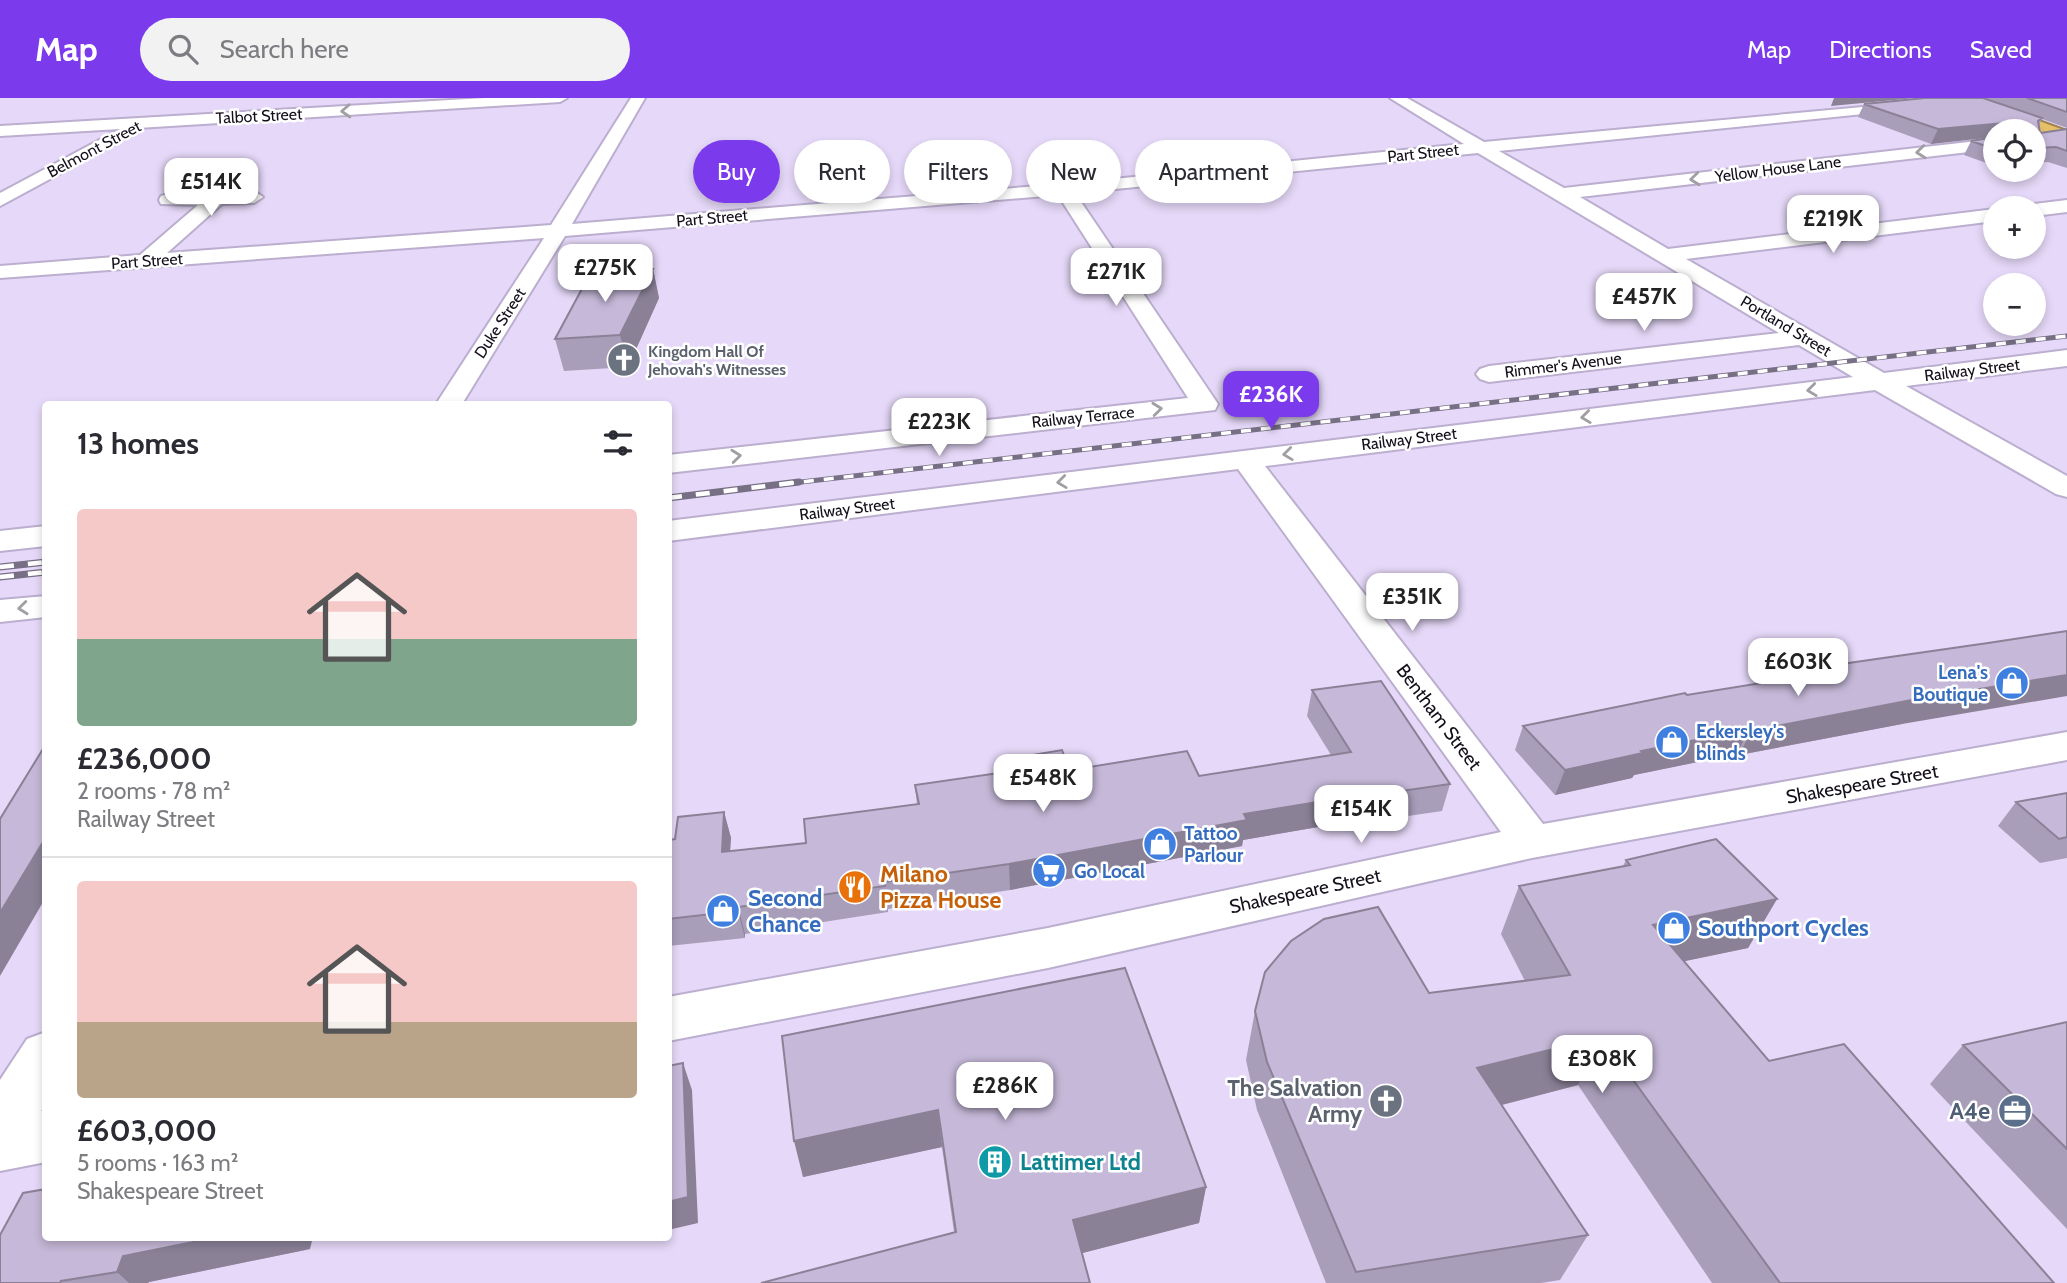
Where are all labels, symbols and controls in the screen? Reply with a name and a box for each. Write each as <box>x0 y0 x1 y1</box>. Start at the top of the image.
search box <box>140 18 630 81</box>
text: Map <box>35 29 98 69</box>
icon: search <box>164 30 202 68</box>
text: Search here <box>220 33 349 65</box>
text: Map <box>1747 35 1791 64</box>
text: Directions <box>1829 35 1932 64</box>
text: Saved <box>1970 35 2032 64</box>
one-way arrow <box>340 103 351 118</box>
street label: Talbot Street <box>215 104 303 128</box>
street label: Belmont Street <box>44 116 145 182</box>
map controls <box>1983 119 2046 336</box>
button: locate <box>1983 119 2046 182</box>
chip: Buy <box>693 140 780 203</box>
chip: Rent <box>794 140 890 203</box>
chip: Filters <box>904 140 1012 203</box>
chip: New <box>1026 140 1121 203</box>
chip: Apartment <box>1135 140 1293 203</box>
street label: Part Street <box>1386 140 1460 166</box>
one-way arrow <box>1915 144 1926 159</box>
street label: Yellow House Lane <box>1713 152 1842 186</box>
pin: £514K <box>162 158 260 218</box>
text: £514K <box>180 167 242 195</box>
one-way arrow <box>1689 172 1701 187</box>
pin: £219K <box>1784 195 1882 255</box>
button: + <box>1983 196 2046 259</box>
text: £219K <box>1803 204 1863 232</box>
street label: Part Street <box>675 205 749 231</box>
pin: £275K <box>556 244 654 304</box>
pin: £271K <box>1067 248 1165 308</box>
street label: Part Street <box>111 249 184 273</box>
text: £275K <box>574 253 636 281</box>
text: £271K <box>1087 257 1145 285</box>
button: − <box>1983 273 2046 336</box>
pin: £457K <box>1595 274 1693 333</box>
text: £457K <box>1612 282 1676 310</box>
street label: Duke Street <box>470 284 530 362</box>
street label: Portland Street <box>1737 292 1835 361</box>
church icon: Kingdom Hall Of Jehovah's Witnesses <box>605 341 643 379</box>
place label: Kingdom Hall Of Jehovah's Witnesses <box>647 342 786 379</box>
street label: Rimmer's Avenue <box>1503 348 1623 382</box>
street label: Railway Street <box>1923 355 2021 385</box>
pin: £236K <box>1222 372 1320 431</box>
text: £236K <box>1239 380 1303 408</box>
one-way arrow <box>1806 383 1818 398</box>
pin: £223K <box>890 398 988 458</box>
street label: Railway Terrace <box>1031 402 1135 432</box>
one-way arrow <box>1152 402 1163 417</box>
text: £223K <box>907 407 971 435</box>
one-way arrow <box>1581 410 1592 425</box>
icon: filters <box>599 424 637 462</box>
street label: Railway Street <box>1360 424 1458 454</box>
text: 13 homes <box>77 425 199 462</box>
one-way arrow <box>1282 446 1293 461</box>
one-way arrow <box>731 449 742 464</box>
one-way arrow <box>1056 474 1068 489</box>
street label: Railway Street <box>798 494 896 524</box>
icon: home <box>294 554 420 680</box>
pin: £351K <box>1363 574 1461 633</box>
text: £351K <box>1382 582 1442 610</box>
one-way arrow <box>17 601 29 616</box>
pin: £603K <box>1749 638 1847 698</box>
text: £603K <box>1764 647 1832 675</box>
street label: Bentham Street <box>1392 659 1487 775</box>
place label: Lena's Boutique <box>1913 661 1988 706</box>
shop icon: Lena's Boutique <box>1993 664 2031 702</box>
place label: Eckersley's blinds <box>1696 720 1784 765</box>
shop icon: Eckersley's blinds <box>1653 723 1691 761</box>
text: £236,000 <box>77 740 212 777</box>
pin: £548K <box>994 754 1092 814</box>
street label: Shakespeare Street <box>1784 759 1940 809</box>
text: £548K <box>1010 763 1076 791</box>
text: 2 rooms · 78 m² <box>77 777 231 805</box>
pin: £154K <box>1312 786 1410 845</box>
text: £154K <box>1330 794 1392 822</box>
text: Railway Street <box>77 805 215 833</box>
place label: Tattoo Parlour <box>1184 822 1244 867</box>
shop icon: Tattoo Parlour <box>1141 825 1179 863</box>
supermarket icon: Go Local <box>1030 852 1068 890</box>
place label: Milano Pizza House <box>880 860 1001 914</box>
place label: Go Local <box>1074 860 1145 883</box>
street label: Shakespeare Street <box>1227 864 1383 918</box>
restaurant icon: Milano Pizza House <box>836 868 874 906</box>
place label: Second Chance <box>748 884 823 938</box>
shop icon: Second Chance <box>704 892 742 930</box>
shop icon: Southport Cycles <box>1655 909 1693 947</box>
place label: Southport Cycles <box>1698 914 1869 942</box>
icon: home <box>294 926 420 1052</box>
pin: £308K <box>1553 1035 1651 1095</box>
text: £308K <box>1568 1044 1636 1072</box>
pin: £286K <box>956 1062 1054 1122</box>
text: £286K <box>972 1071 1038 1099</box>
place label: The Salvation Army <box>1227 1074 1363 1128</box>
church icon: The Salvation Army <box>1367 1082 1405 1120</box>
office icon: A4e <box>1996 1092 2034 1130</box>
place label: A4e <box>1949 1097 1990 1125</box>
text: £603,000 <box>77 1112 217 1149</box>
building icon: Lattimer Ltd <box>976 1143 1014 1181</box>
place label: Lattimer Ltd <box>1020 1148 1141 1176</box>
text: 5 rooms · 163 m² <box>77 1149 238 1177</box>
text: Shakespeare Street <box>77 1177 264 1205</box>

